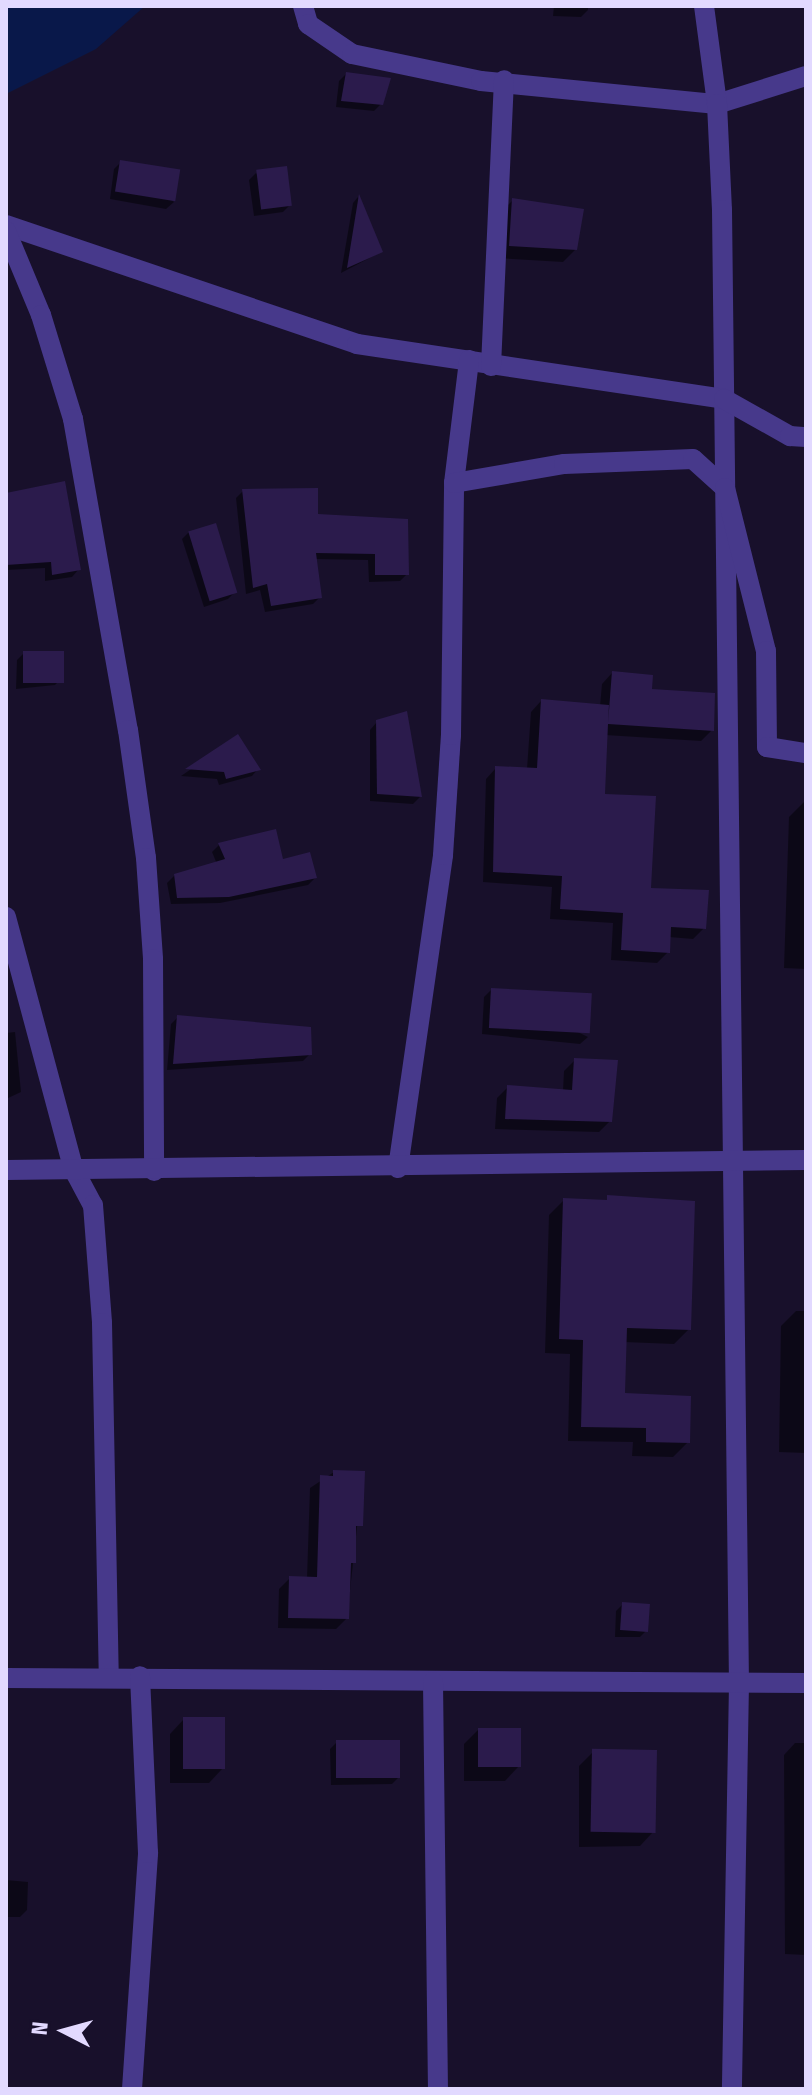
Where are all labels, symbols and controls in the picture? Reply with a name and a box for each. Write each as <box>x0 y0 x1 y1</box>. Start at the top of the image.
north arrow <box>24 1991 104 2071</box>
text: N <box>26 2020 54 2036</box>

